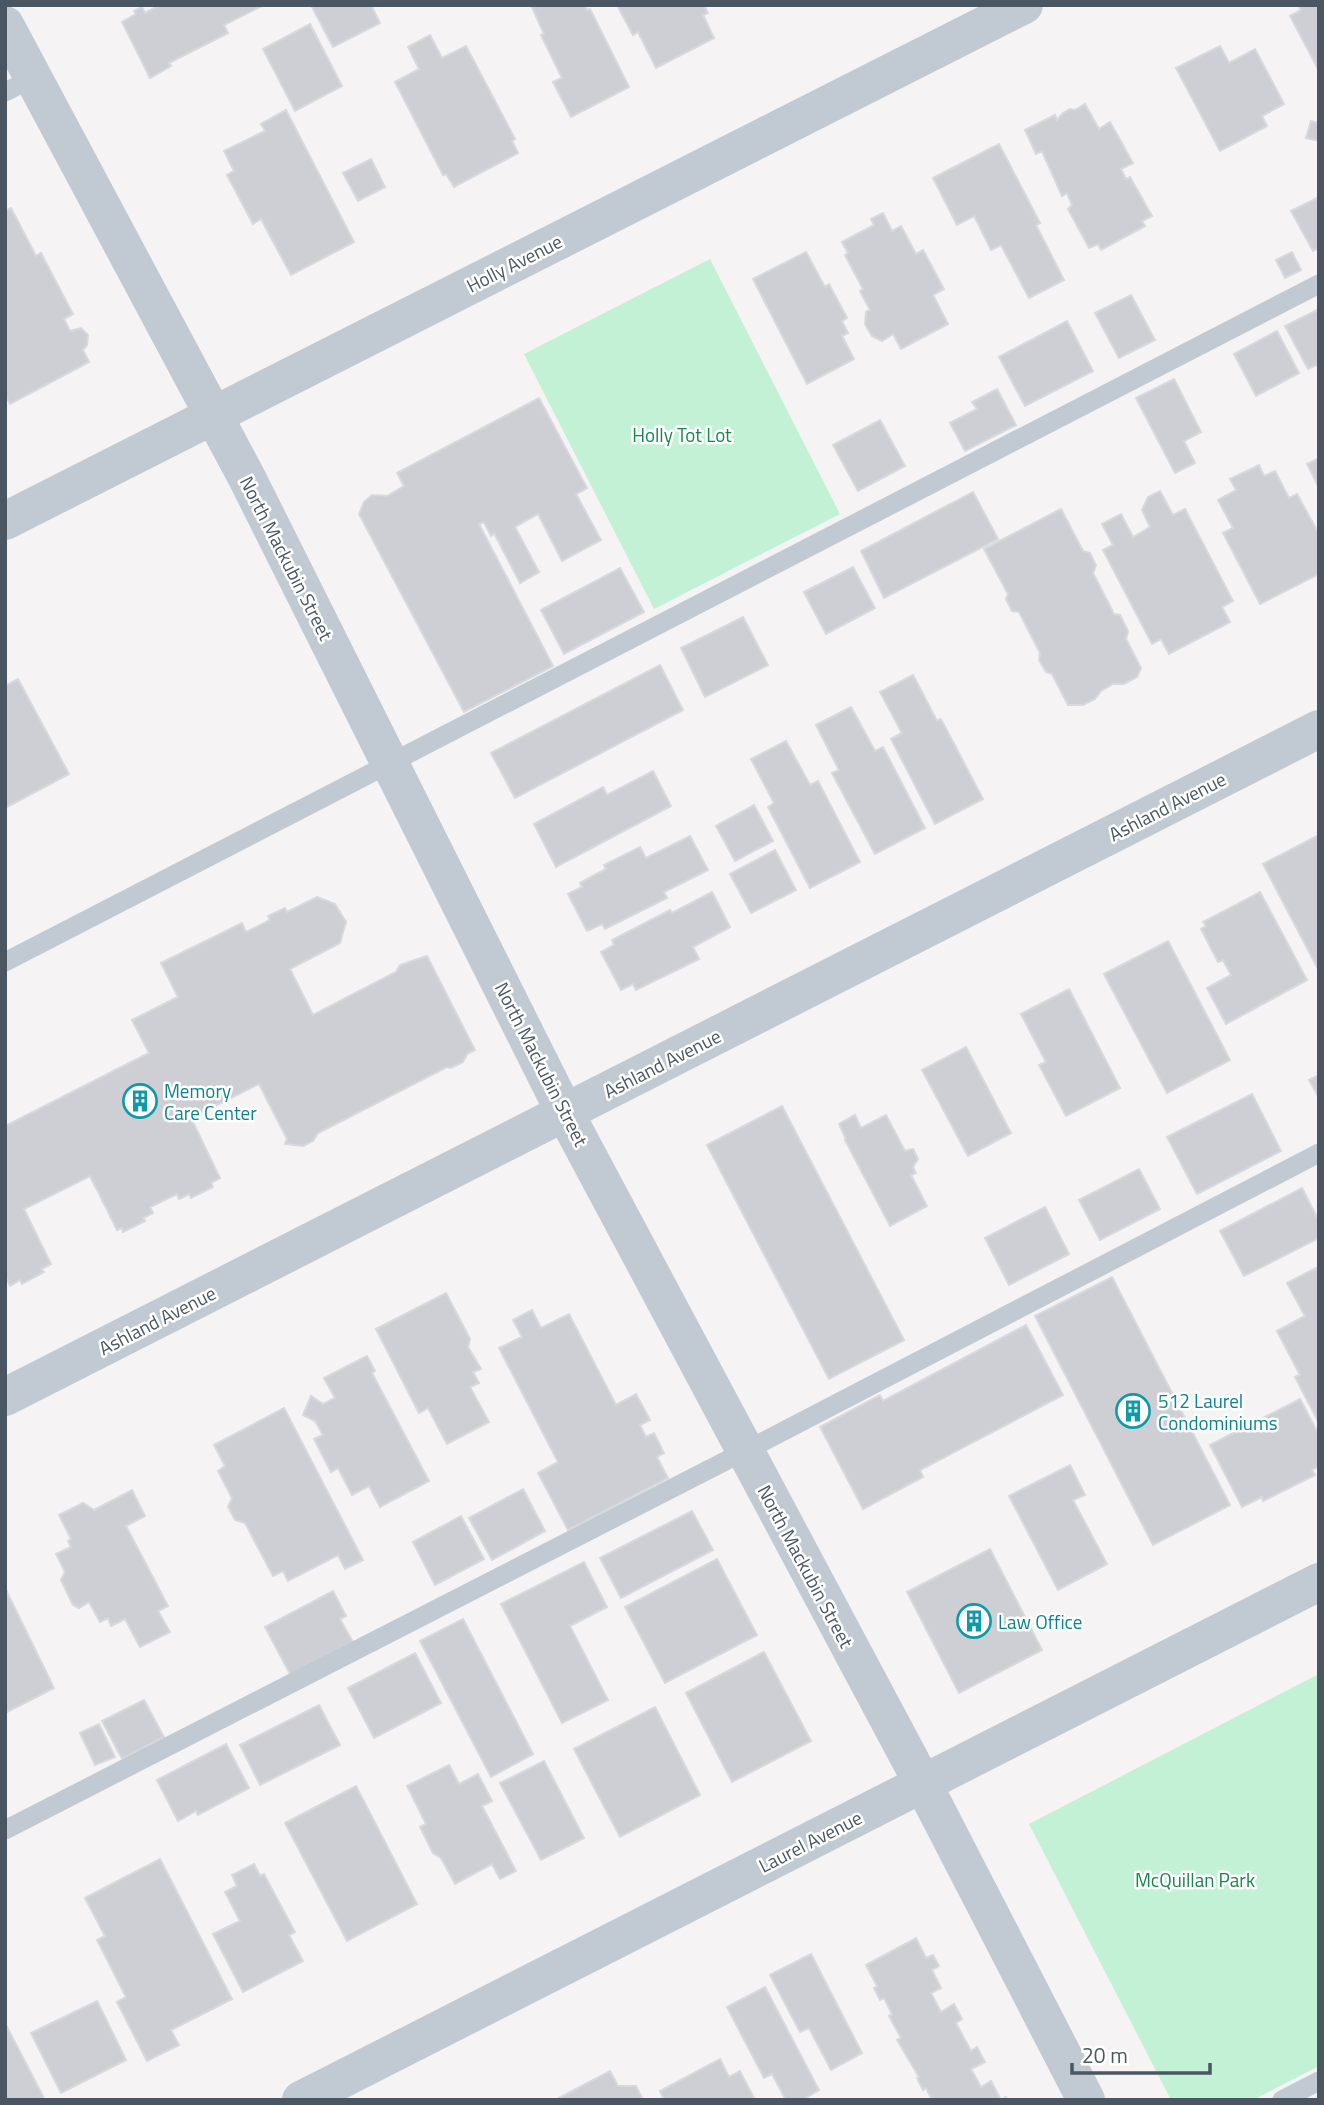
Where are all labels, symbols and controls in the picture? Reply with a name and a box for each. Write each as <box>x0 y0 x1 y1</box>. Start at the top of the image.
street label: Holly Avenue <box>461 226 567 300</box>
park label: Holly Tot Lot <box>632 420 732 449</box>
street label: North Mackubin Street <box>233 471 341 645</box>
street label: Ashland Avenue <box>1103 764 1231 848</box>
street label: North Mackubin Street <box>488 977 596 1151</box>
street label: Ashland Avenue <box>598 1021 726 1105</box>
place label: Memory Care Center <box>164 1076 257 1127</box>
building icon: Memory Care Center <box>121 1082 159 1120</box>
street label: Ashland Avenue <box>93 1278 221 1362</box>
place label: 512 Laurel Condominiums <box>1158 1386 1278 1437</box>
building icon: 512 Laurel Condominiums <box>1114 1392 1152 1430</box>
street label: North Mackubin Street <box>751 1479 861 1653</box>
building icon: Law Office <box>955 1602 993 1640</box>
place label: Law Office <box>998 1607 1082 1636</box>
street label: Laurel Avenue <box>753 1802 867 1880</box>
park label: McQuillan Park <box>1135 1865 1255 1894</box>
scale bar <box>1072 2032 1210 2076</box>
text: 20 m <box>1082 2039 1128 2071</box>

